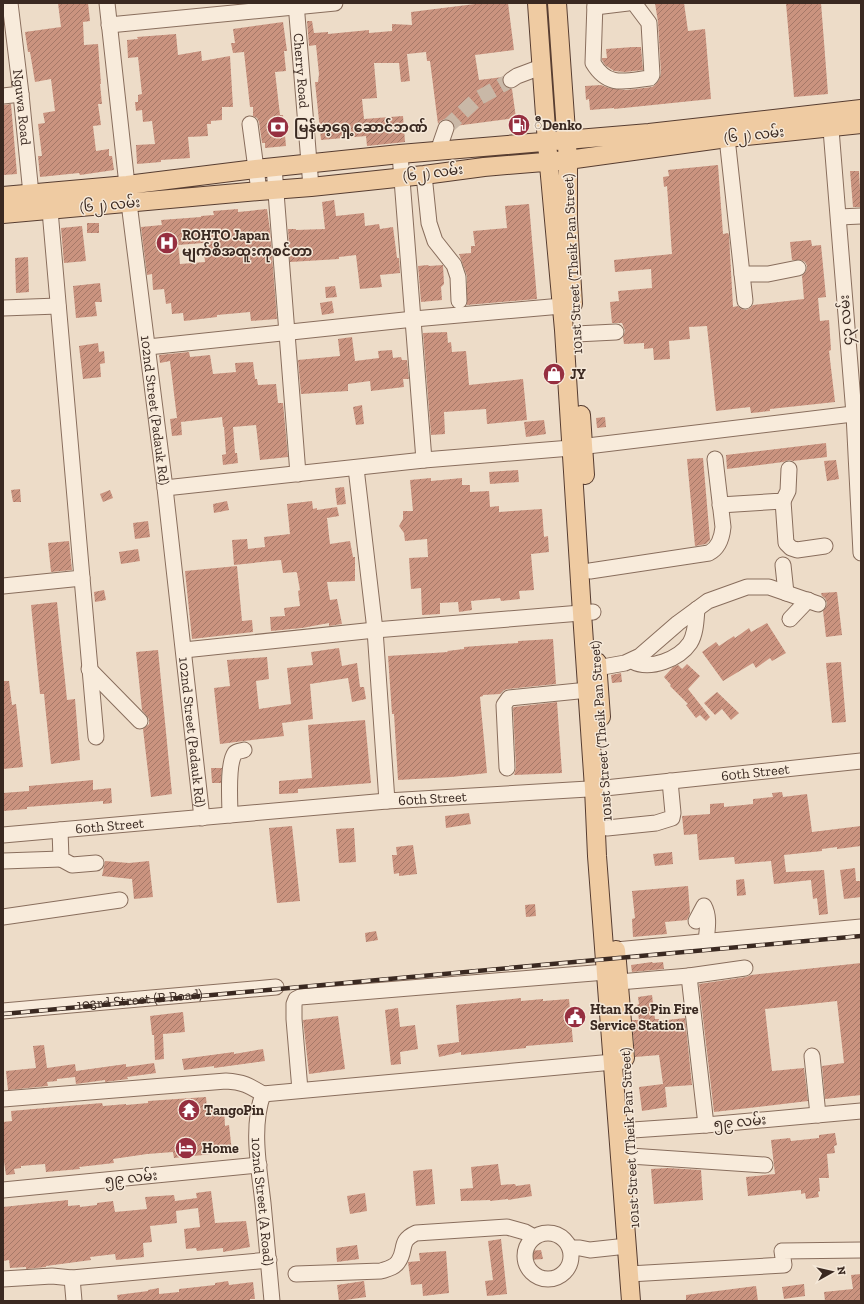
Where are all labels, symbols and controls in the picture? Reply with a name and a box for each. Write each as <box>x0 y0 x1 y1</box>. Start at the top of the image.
street label: Cherry Road <box>290 33 313 109</box>
street label: Nguwa Road <box>10 68 35 146</box>
fuel station icon: ီDenko <box>506 112 532 138</box>
bank icon: မြန်မာ့ရှေ့ဆောင်ဘဏ် <box>265 114 291 140</box>
place label: ီDenko <box>534 115 583 134</box>
place label: မြန်မာ့ရှေ့ဆောင်ဘဏ် <box>294 117 428 139</box>
street label: (၆၂) လမ်း <box>723 121 785 150</box>
street label: (၆၂) လမ်း <box>402 159 464 188</box>
street label: 101st Street (Theik Pan Street) <box>560 173 586 355</box>
street label: (၆၂) လမ်း <box>79 192 141 219</box>
place label: ROHTO Japan မျက်စိအထူးကုစင်တာ <box>182 227 313 263</box>
hospital icon: ROHTO Japan မျက်စိအထူးကုစင်တာ <box>154 230 180 256</box>
street label: ၄၃ လမ်း <box>834 294 859 346</box>
street label: 102nd Street (Padauk Rd) <box>137 334 173 486</box>
shop icon: JY <box>541 361 567 387</box>
place label: JY <box>570 366 586 383</box>
street label: 101st Street (Theik Pan Street) <box>586 640 616 822</box>
street label: 102nd Street (Padauk Rd) <box>176 656 209 808</box>
street label: 60th Street <box>720 760 791 784</box>
street label: 60th Street <box>398 788 468 809</box>
street label: 60th Street <box>75 814 145 837</box>
street label: 103rd Street (B Road) <box>76 985 203 1013</box>
place label: Htan Koe Pin Fire Service Station <box>590 1001 699 1034</box>
public building icon: Htan Koe Pin Fire Service Station <box>562 1004 588 1030</box>
street label: 101st Street (Theik Pan Street) <box>617 1047 643 1229</box>
temple icon: TangoPin <box>176 1097 202 1123</box>
place label: TangoPin <box>204 1102 265 1119</box>
street label: ၅၉ လမ်း <box>713 1109 767 1136</box>
hotel icon: Home <box>173 1135 199 1161</box>
street label: 102nd Street (A Road) <box>248 1137 277 1267</box>
place label: Home <box>202 1140 239 1157</box>
street label: ၅၉ လမ်း <box>104 1165 158 1192</box>
north arrow <box>812 1252 852 1292</box>
text: N <box>834 1266 849 1276</box>

